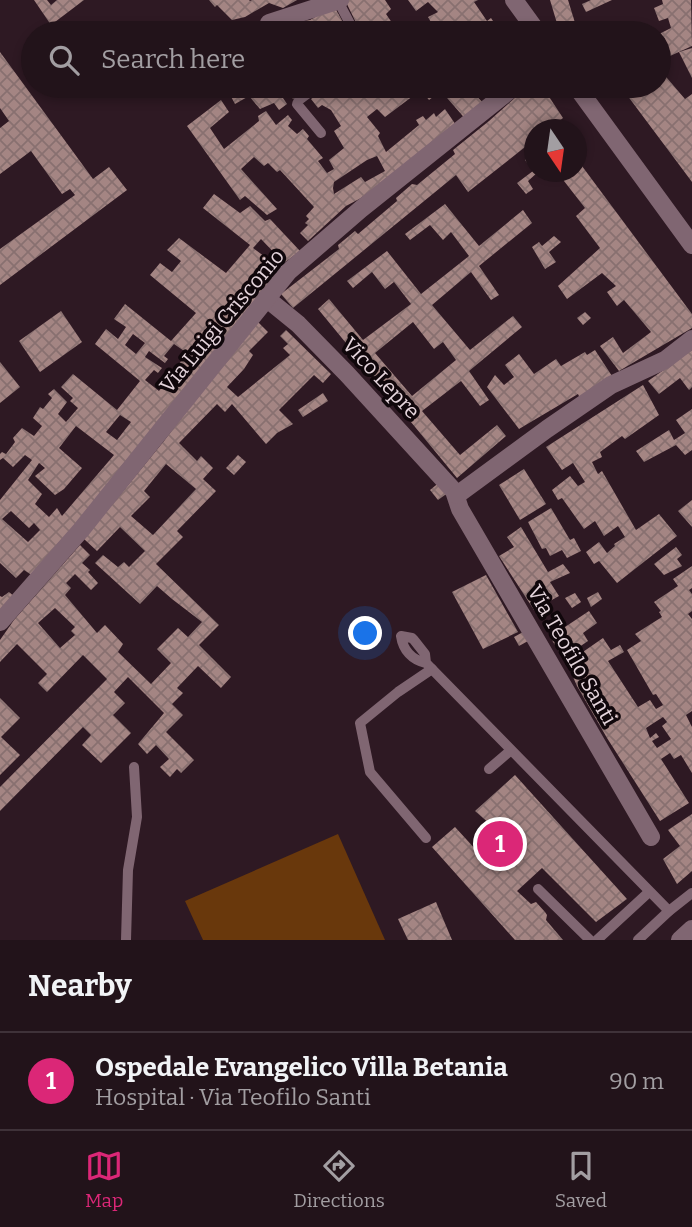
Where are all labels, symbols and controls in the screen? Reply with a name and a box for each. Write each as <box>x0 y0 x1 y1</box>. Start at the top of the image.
search box <box>21 21 671 98</box>
icon: search <box>45 41 83 79</box>
text: Search here <box>101 44 245 75</box>
north arrow <box>524 119 587 182</box>
street label: Via Luigi Crisconio <box>154 244 290 398</box>
street label: Vico Lepre <box>337 332 425 424</box>
street label: Via Teofilo Santi <box>522 581 622 729</box>
your location <box>348 616 382 650</box>
pin: 1 <box>477 818 523 870</box>
text: Nearby <box>28 968 132 1004</box>
text: Ospedale Evangelico Villa Betania <box>95 1052 508 1083</box>
text: 1 <box>46 1067 56 1095</box>
text: 90 m <box>609 1067 664 1095</box>
text: Hospital · Via Teofilo Santi <box>95 1083 371 1111</box>
tab: Map <box>85 1147 123 1212</box>
tab: Directions <box>293 1147 385 1212</box>
tab: Saved <box>555 1147 607 1212</box>

